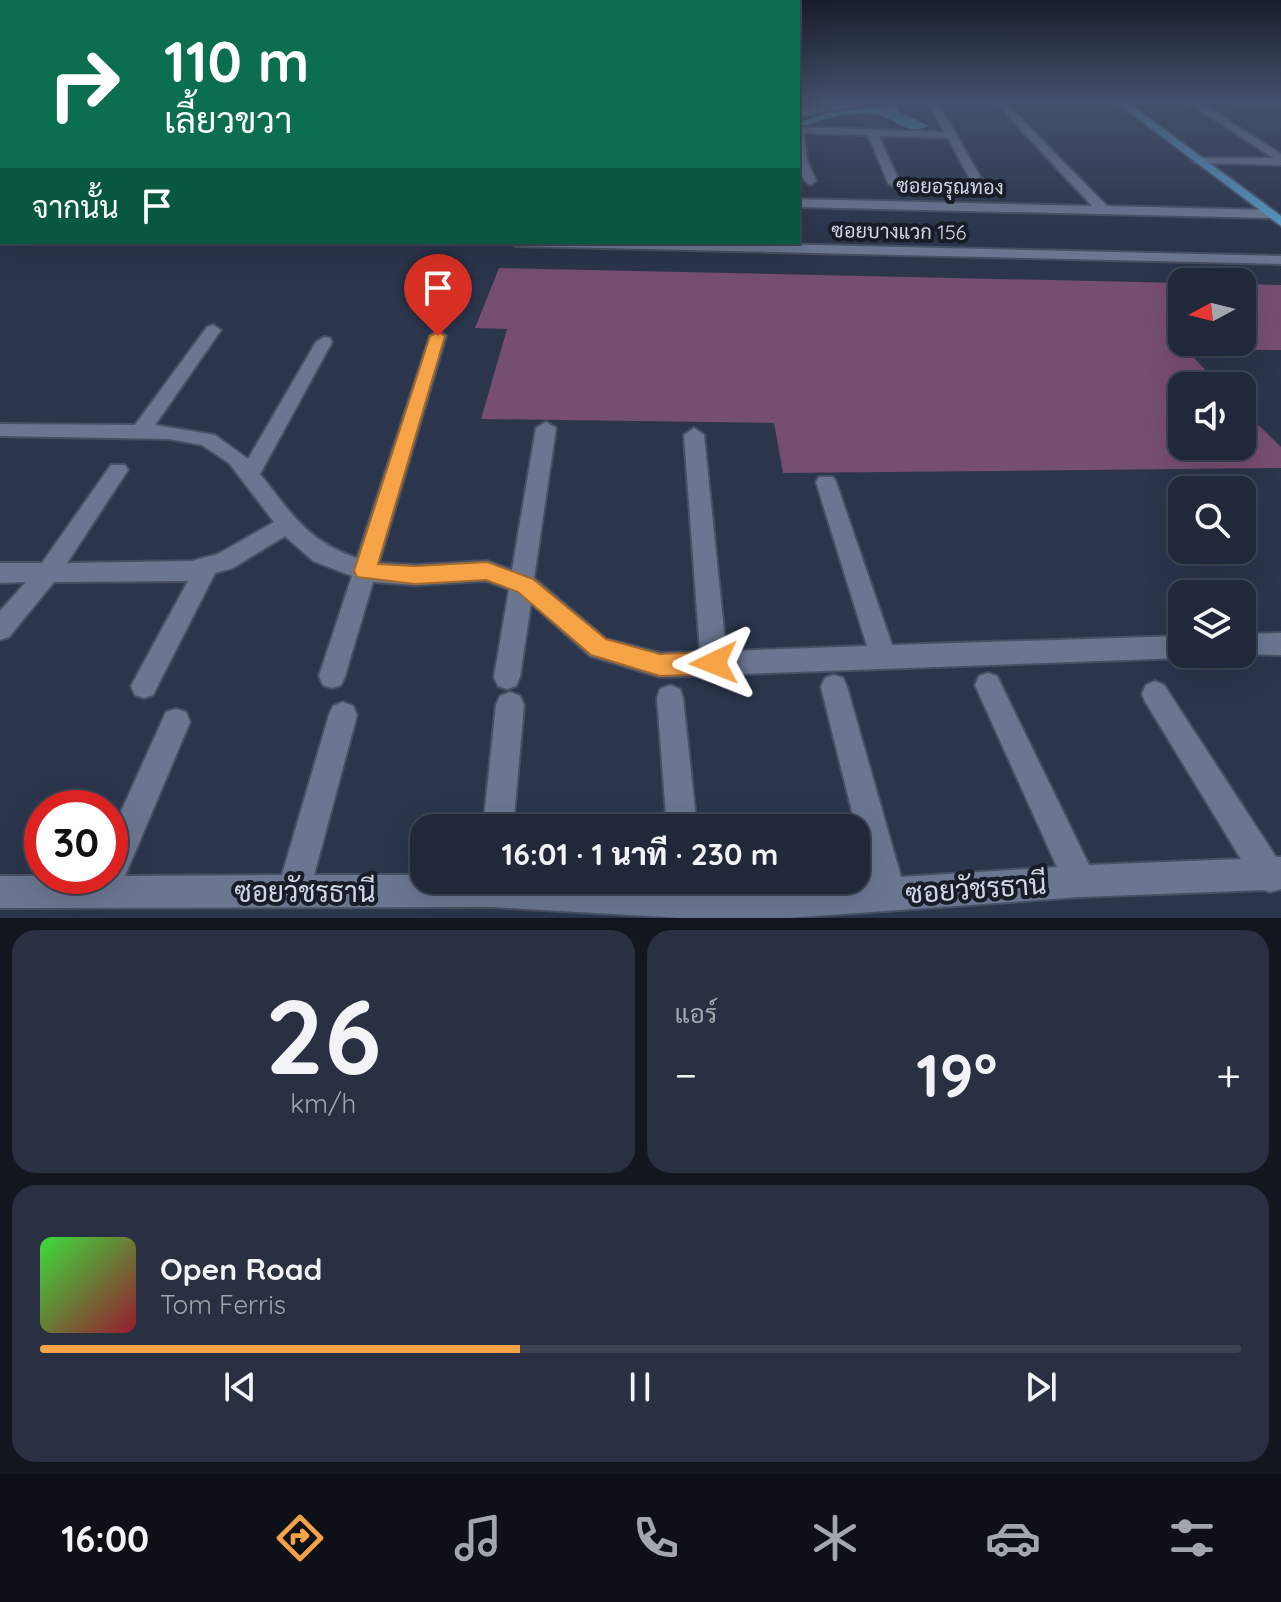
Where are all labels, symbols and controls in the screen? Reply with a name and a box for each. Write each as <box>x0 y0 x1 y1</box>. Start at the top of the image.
text: 110 m <box>164 26 309 96</box>
icon: right <box>32 32 136 136</box>
text: เลี้ยวขวา <box>164 97 292 142</box>
street label: ซอยอรุณทอง <box>896 173 1004 201</box>
icon: arrive <box>135 184 179 228</box>
text: จากนั้น <box>32 188 119 226</box>
street label: ซอยบางแวก 156 <box>831 217 967 245</box>
pin <box>404 254 472 336</box>
icon: arrive <box>416 266 460 310</box>
north arrow <box>1168 268 1256 356</box>
map controls <box>1168 268 1256 668</box>
button: sound <box>1168 372 1256 460</box>
button: search <box>1168 476 1256 564</box>
button: layers <box>1168 580 1256 668</box>
position arrow <box>672 621 756 705</box>
speed limit sign: 30 <box>24 790 128 894</box>
text: 16:01 · 1 นาที · 230 m <box>502 835 778 873</box>
street label: ซอยวัชรธานี <box>904 866 1048 910</box>
street label: ซอยวัชรธานี <box>234 874 376 909</box>
text: 26 <box>265 970 382 1100</box>
text: แอร์ <box>675 997 717 1030</box>
text: 19° <box>916 1037 997 1112</box>
text: − <box>675 1047 697 1102</box>
text: + <box>1216 1047 1241 1102</box>
text: km/h <box>290 1087 356 1120</box>
text: Open Road <box>160 1250 322 1288</box>
text: Tom Ferris <box>160 1288 286 1321</box>
icon: previous <box>218 1365 262 1409</box>
icon: pause <box>618 1365 662 1409</box>
icon: next <box>1019 1365 1063 1409</box>
icon: directions <box>272 1510 328 1566</box>
icon: music <box>450 1510 506 1566</box>
icon: phone <box>628 1510 684 1566</box>
icon: climate <box>807 1510 863 1566</box>
icon: car <box>985 1510 1041 1566</box>
icon: filters <box>1164 1510 1220 1566</box>
text: 16:00 <box>61 1516 149 1561</box>

